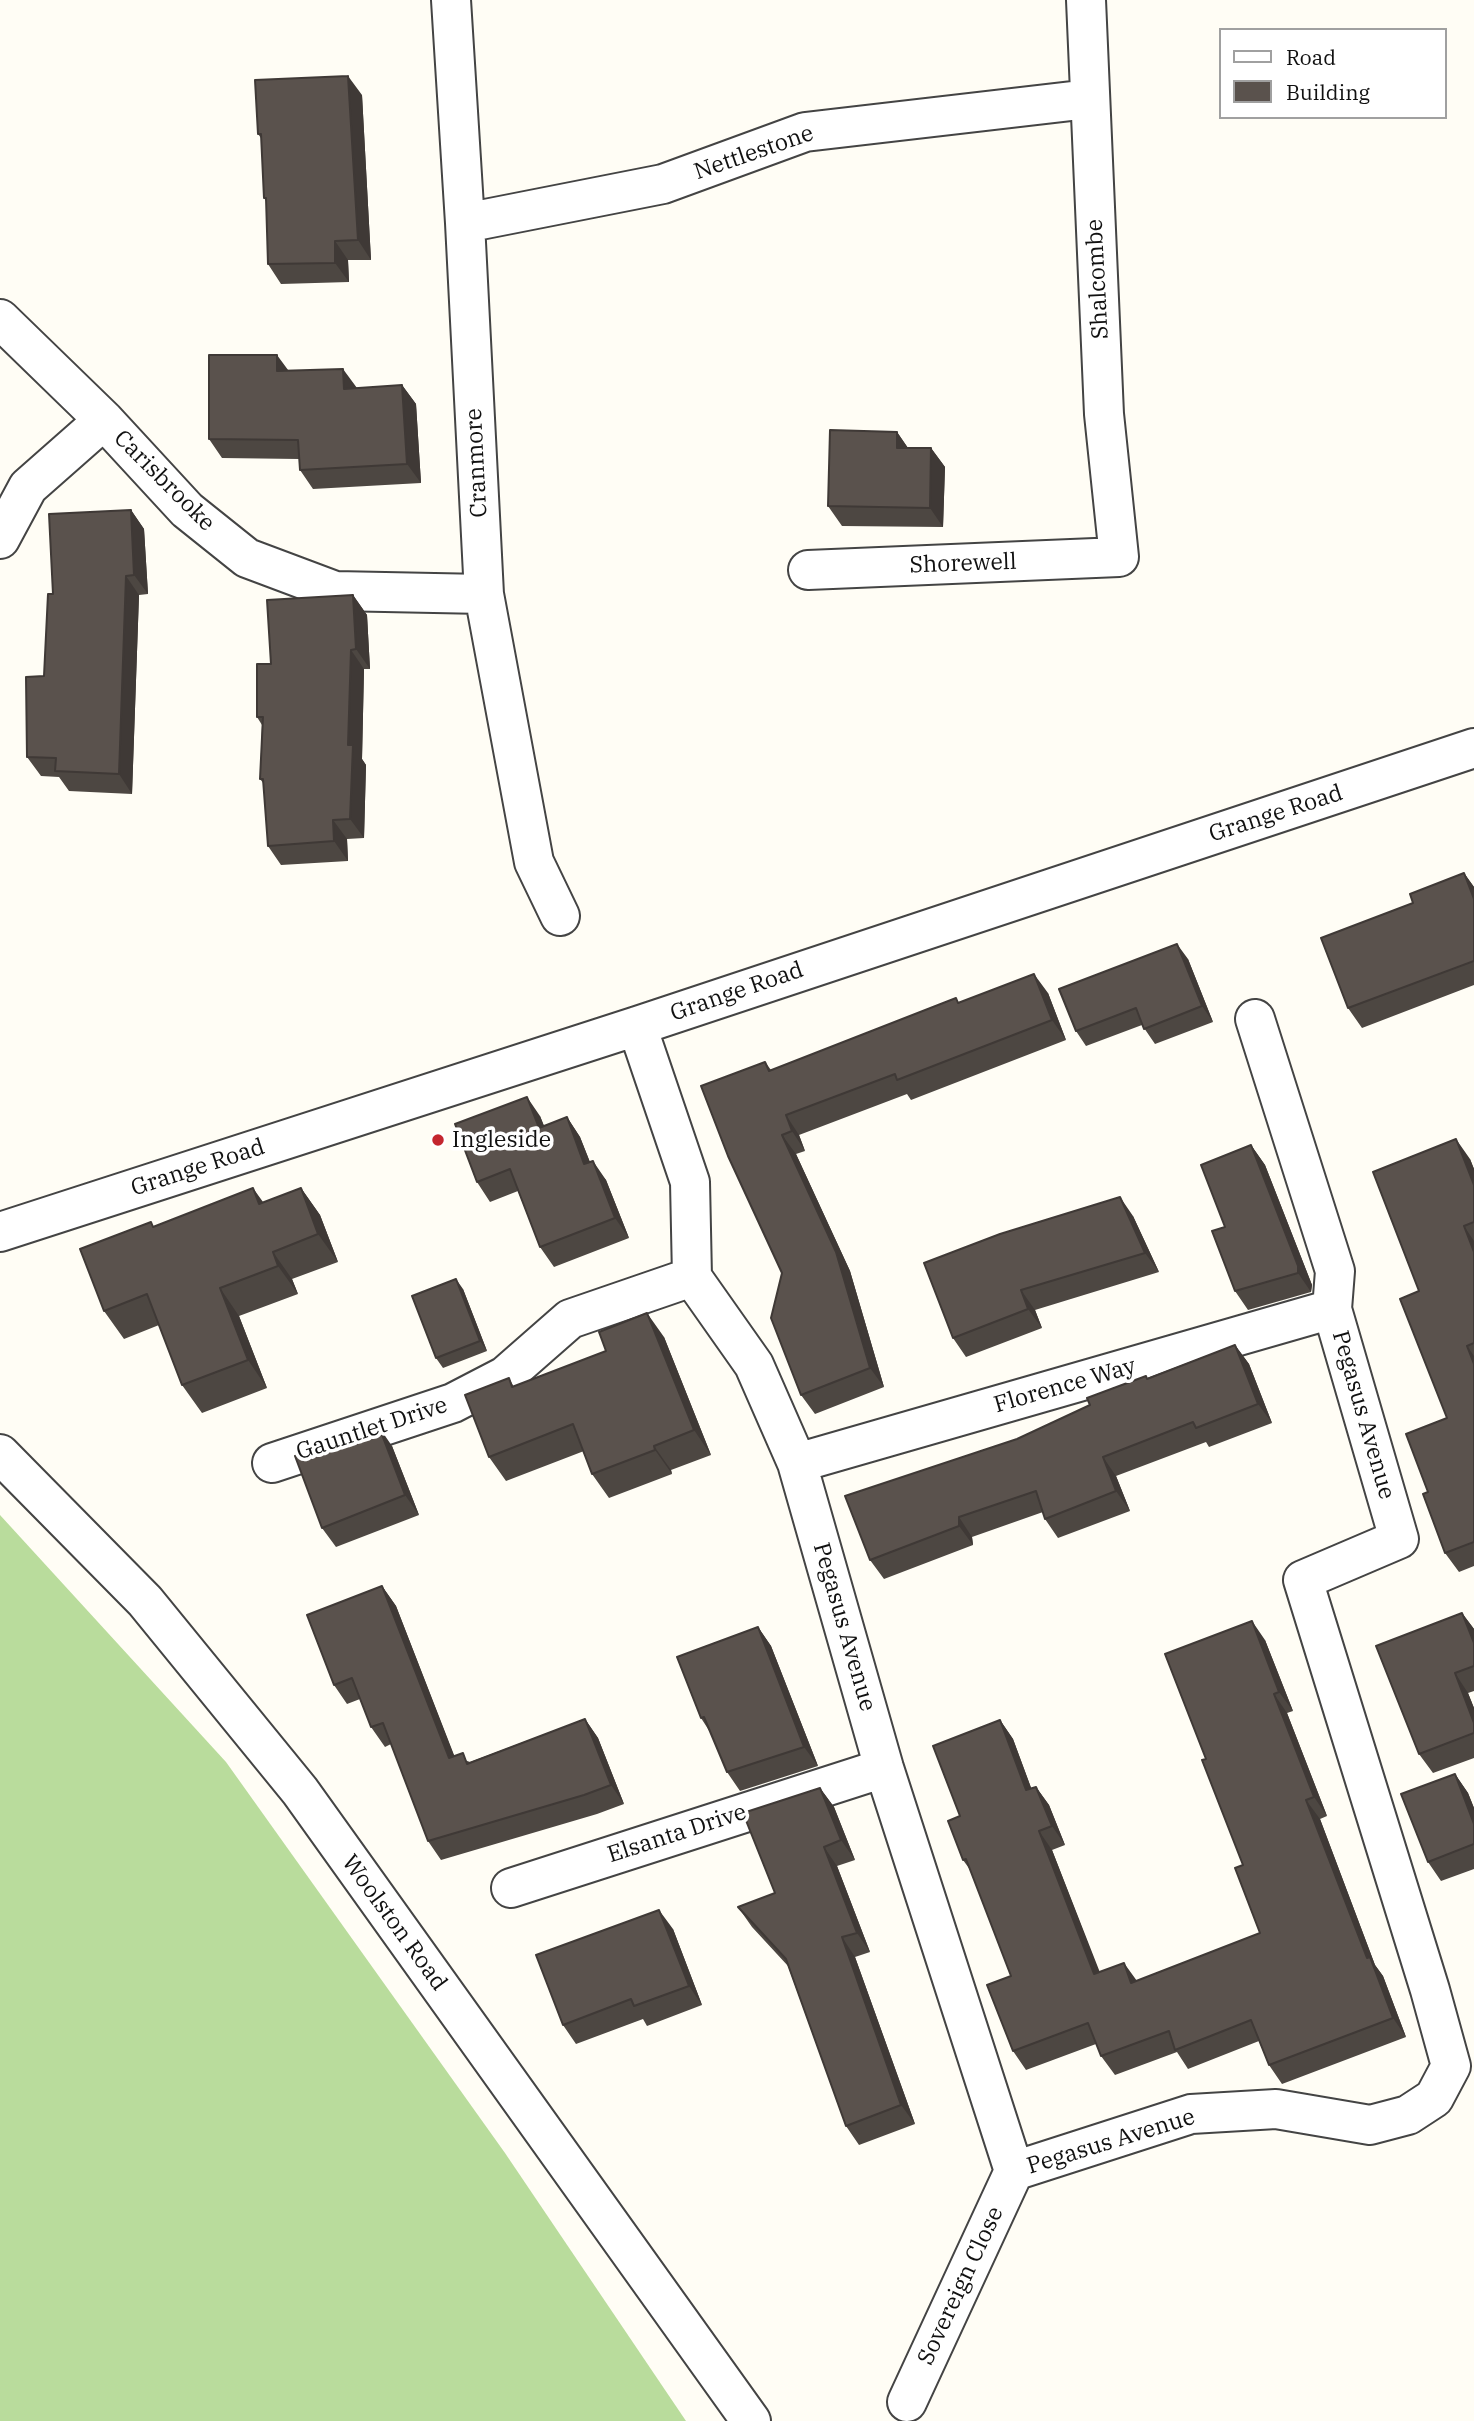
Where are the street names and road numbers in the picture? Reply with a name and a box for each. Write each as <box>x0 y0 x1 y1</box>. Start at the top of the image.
street label: Nettlestone <box>691 120 817 186</box>
street label: Shalcombe <box>1081 218 1115 340</box>
street label: Cranmore <box>460 408 494 518</box>
street label: Carisbrooke <box>108 425 220 537</box>
street label: Shorewell <box>909 548 1017 580</box>
street label: Grange Road <box>1206 779 1346 849</box>
street label: Grange Road <box>667 956 807 1028</box>
street label: Grange Road <box>128 1133 268 1203</box>
street label: Pegasus Avenue <box>1326 1328 1400 1502</box>
street label: Florence Way <box>991 1353 1139 1419</box>
street label: Gauntlet Drive <box>293 1392 451 1466</box>
street label: Pegasus Avenue <box>807 1540 881 1714</box>
street label: Elsanta Drive <box>604 1799 750 1869</box>
street label: Woolston Road <box>335 1850 453 1996</box>
street label: Pegasus Avenue <box>1024 2103 1198 2181</box>
street label: Sovereign Close <box>912 2203 1010 2369</box>

